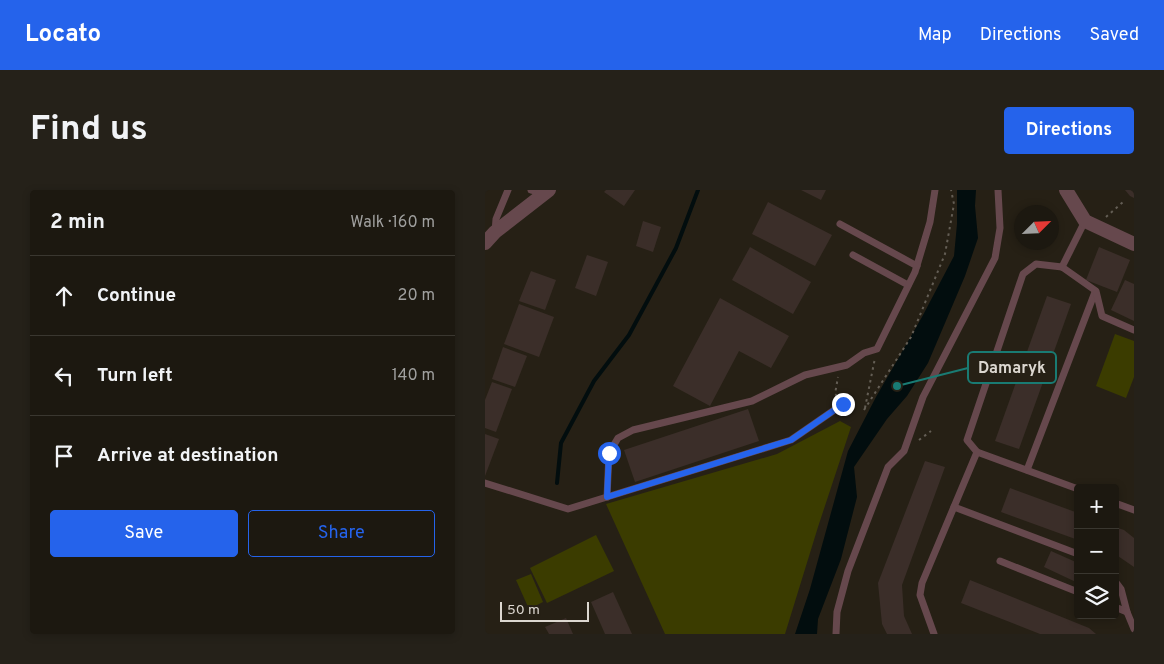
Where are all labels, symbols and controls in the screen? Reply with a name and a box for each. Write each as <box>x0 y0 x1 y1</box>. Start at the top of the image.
text: Locato <box>25 20 101 50</box>
text: Map <box>918 24 952 47</box>
text: Directions <box>980 24 1062 47</box>
text: Saved <box>1090 24 1139 47</box>
button: Directions <box>1004 107 1134 154</box>
text: Find us <box>30 108 148 152</box>
north arrow <box>1014 205 1059 250</box>
text: 2 min <box>50 209 105 236</box>
text: Walk · 160 m <box>350 213 435 233</box>
icon: ahead <box>50 282 78 310</box>
text: Continue <box>97 284 176 308</box>
text: 20 m <box>398 286 435 306</box>
callout: Damaryk <box>968 352 1056 383</box>
text: Damaryk <box>978 359 1046 379</box>
icon: left <box>50 362 78 390</box>
text: Turn left <box>97 364 173 388</box>
text: 140 m <box>392 366 435 386</box>
route end <box>832 393 855 416</box>
icon: arrive <box>50 442 78 470</box>
route start <box>598 442 621 465</box>
text: Arrive at destination <box>97 444 278 468</box>
map controls <box>1074 484 1119 619</box>
button: + <box>1074 484 1119 529</box>
button: Save <box>50 510 238 557</box>
button: Share <box>248 510 435 557</box>
button: − <box>1074 529 1119 574</box>
button: layers <box>1074 574 1119 619</box>
scale bar <box>500 599 589 622</box>
text: 50 m <box>507 602 540 619</box>

